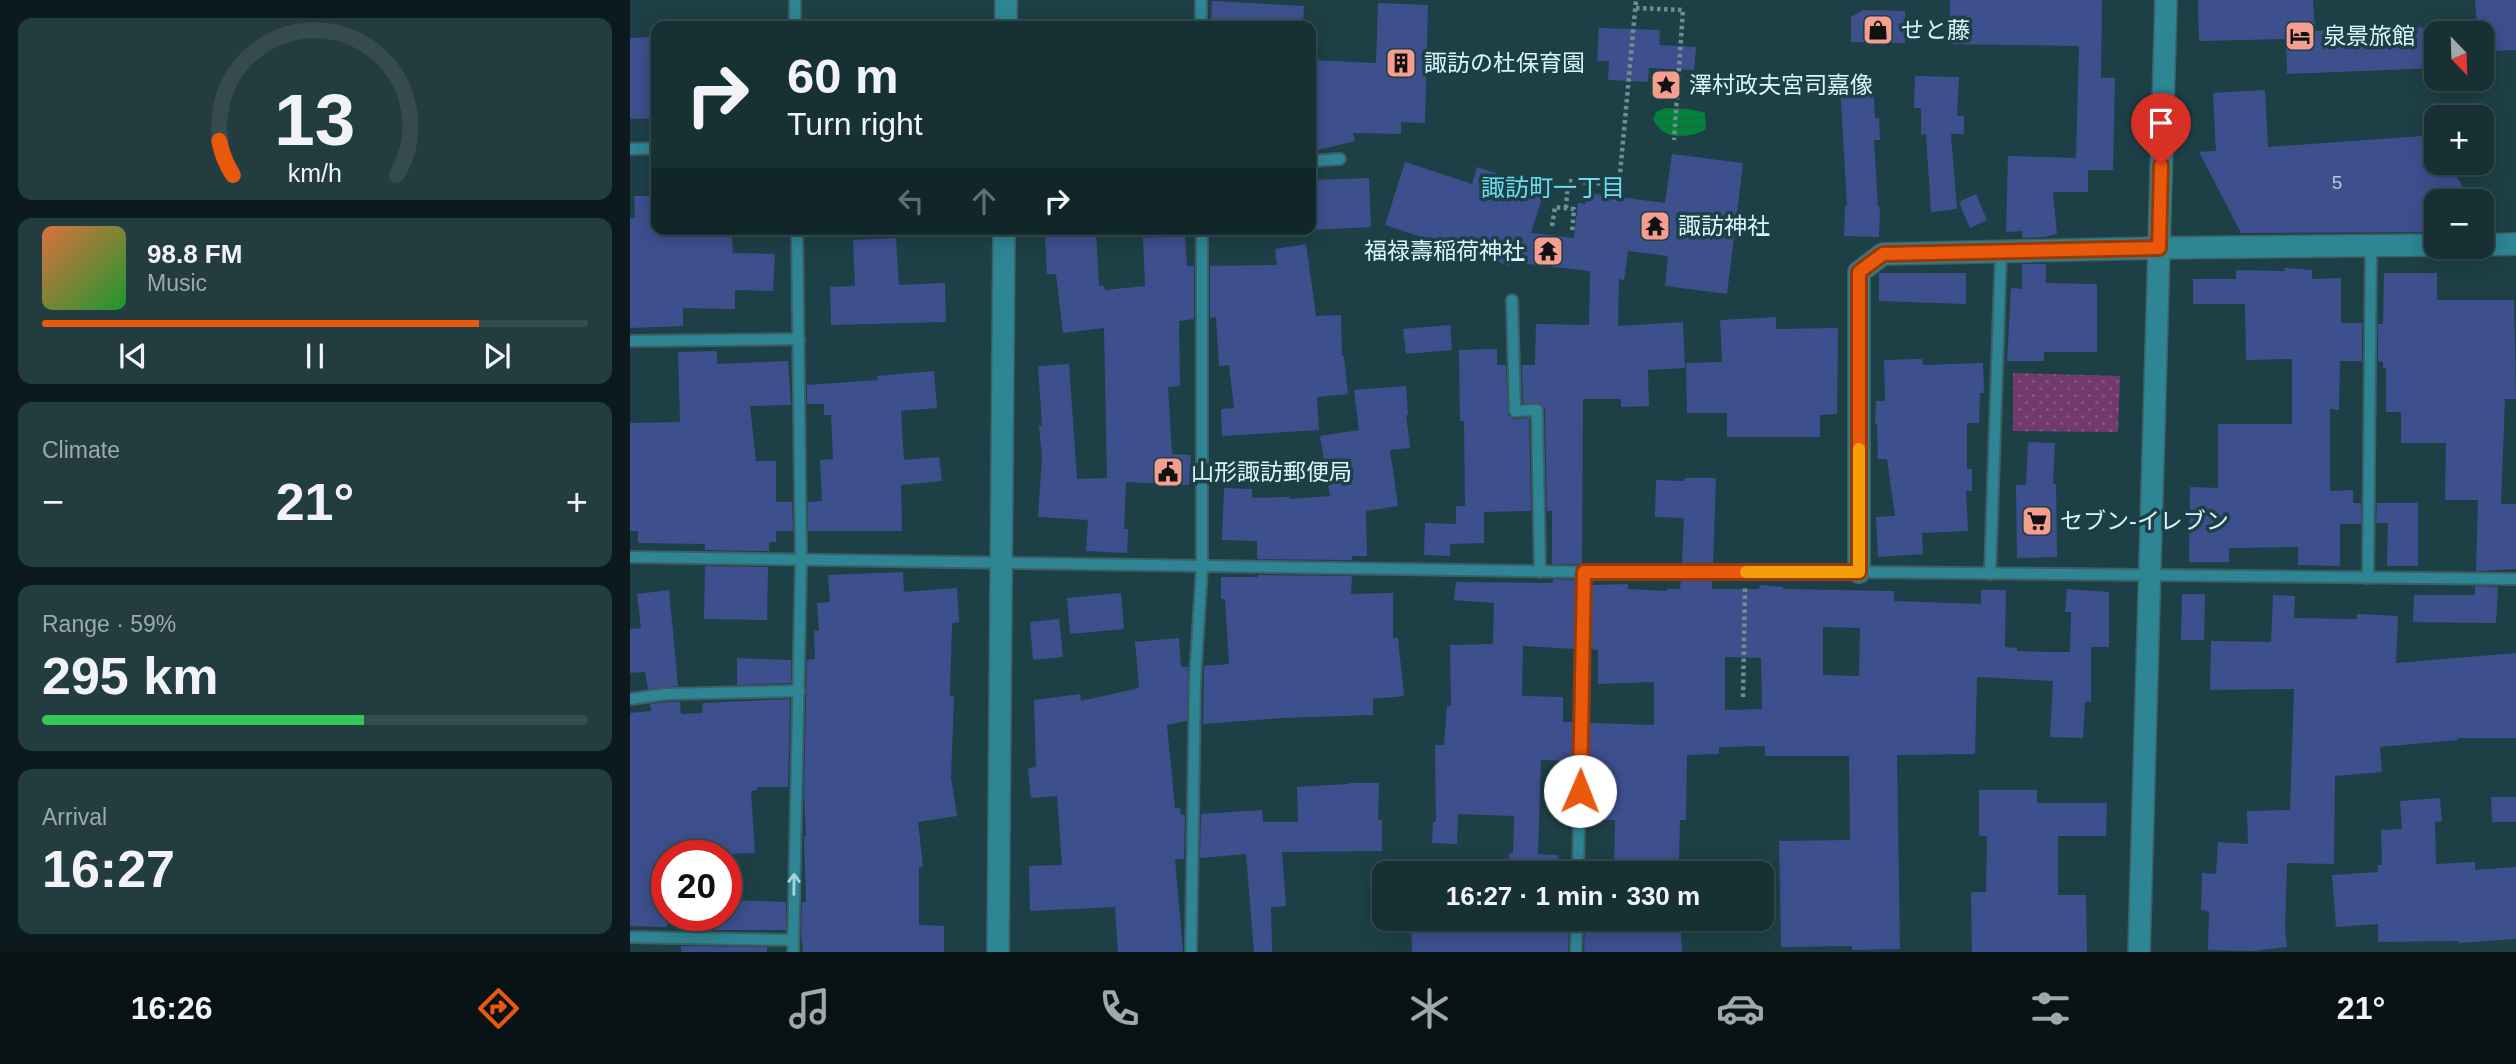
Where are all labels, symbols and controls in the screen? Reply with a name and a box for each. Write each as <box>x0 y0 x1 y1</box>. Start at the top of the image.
shop icon: せと藤 <box>1861 13 1895 47</box>
place label: せと藤 <box>1901 17 1970 43</box>
hotel icon: 泉景旅館 <box>2283 19 2317 53</box>
north arrow <box>2424 21 2494 91</box>
map controls <box>2424 21 2494 259</box>
place label: 泉景旅館 <box>2323 23 2415 49</box>
building icon: 諏訪の杜保育園 <box>1384 46 1418 80</box>
icon: right <box>672 49 763 140</box>
text: 60 m <box>787 49 899 103</box>
place label: 諏訪の杜保育園 <box>1424 50 1585 76</box>
place icon: 澤村政夫宮司嘉像 <box>1649 68 1683 102</box>
place label: 澤村政夫宮司嘉像 <box>1689 72 1873 98</box>
text: 13 <box>275 79 355 160</box>
pin <box>2131 93 2191 165</box>
icon: arrive <box>2142 104 2180 142</box>
button: + <box>2424 105 2494 175</box>
text: Turn right <box>787 106 923 142</box>
text: km/h <box>288 159 342 187</box>
house number: 5 <box>2332 172 2342 193</box>
district label: 諏訪町一丁目 <box>1481 174 1625 201</box>
icon: left <box>892 182 930 220</box>
icon: ahead <box>965 182 1003 220</box>
icon: right <box>1038 182 1076 220</box>
button: − <box>2424 189 2494 259</box>
temple icon: 諏訪神社 <box>1638 209 1672 243</box>
place label: 諏訪神社 <box>1678 213 1770 239</box>
temple icon: 福禄壽稲荷神社 <box>1531 234 1565 268</box>
place label: 福禄壽稲荷神社 <box>1364 238 1525 264</box>
text: 98.8 FM <box>147 239 242 269</box>
text: Music <box>147 270 207 296</box>
icon: previous <box>114 337 152 375</box>
icon: pause <box>296 337 334 375</box>
icon: next <box>478 337 516 375</box>
text: Climate <box>42 437 120 463</box>
public building icon: 山形諏訪郵便局 <box>1151 455 1185 489</box>
place label: 山形諏訪郵便局 <box>1191 459 1352 485</box>
text: 21° <box>276 473 354 531</box>
text: − <box>42 481 64 523</box>
text: + <box>566 481 588 523</box>
supermarket icon: セブン-イレブン <box>2020 504 2054 538</box>
place label: セブン-イレブン <box>2060 508 2229 534</box>
text: Range · 59% <box>42 611 176 637</box>
text: 295 km <box>42 647 218 705</box>
position arrow <box>1543 754 1617 828</box>
text: Arrival <box>42 804 107 830</box>
text: 16:27 <box>42 840 175 898</box>
speed limit sign: 20 <box>651 840 742 931</box>
one-way arrow <box>788 873 801 896</box>
text: 16:27 · 1 min · 330 m <box>1446 881 1700 911</box>
icon: directions <box>474 984 523 1033</box>
icon: music <box>785 984 834 1033</box>
icon: phone <box>1095 984 1144 1033</box>
icon: climate <box>1405 984 1454 1033</box>
icon: car <box>1716 984 1765 1033</box>
icon: filters <box>2026 984 2075 1033</box>
text: 16:26 <box>131 990 213 1026</box>
text: 21° <box>2337 990 2385 1026</box>

